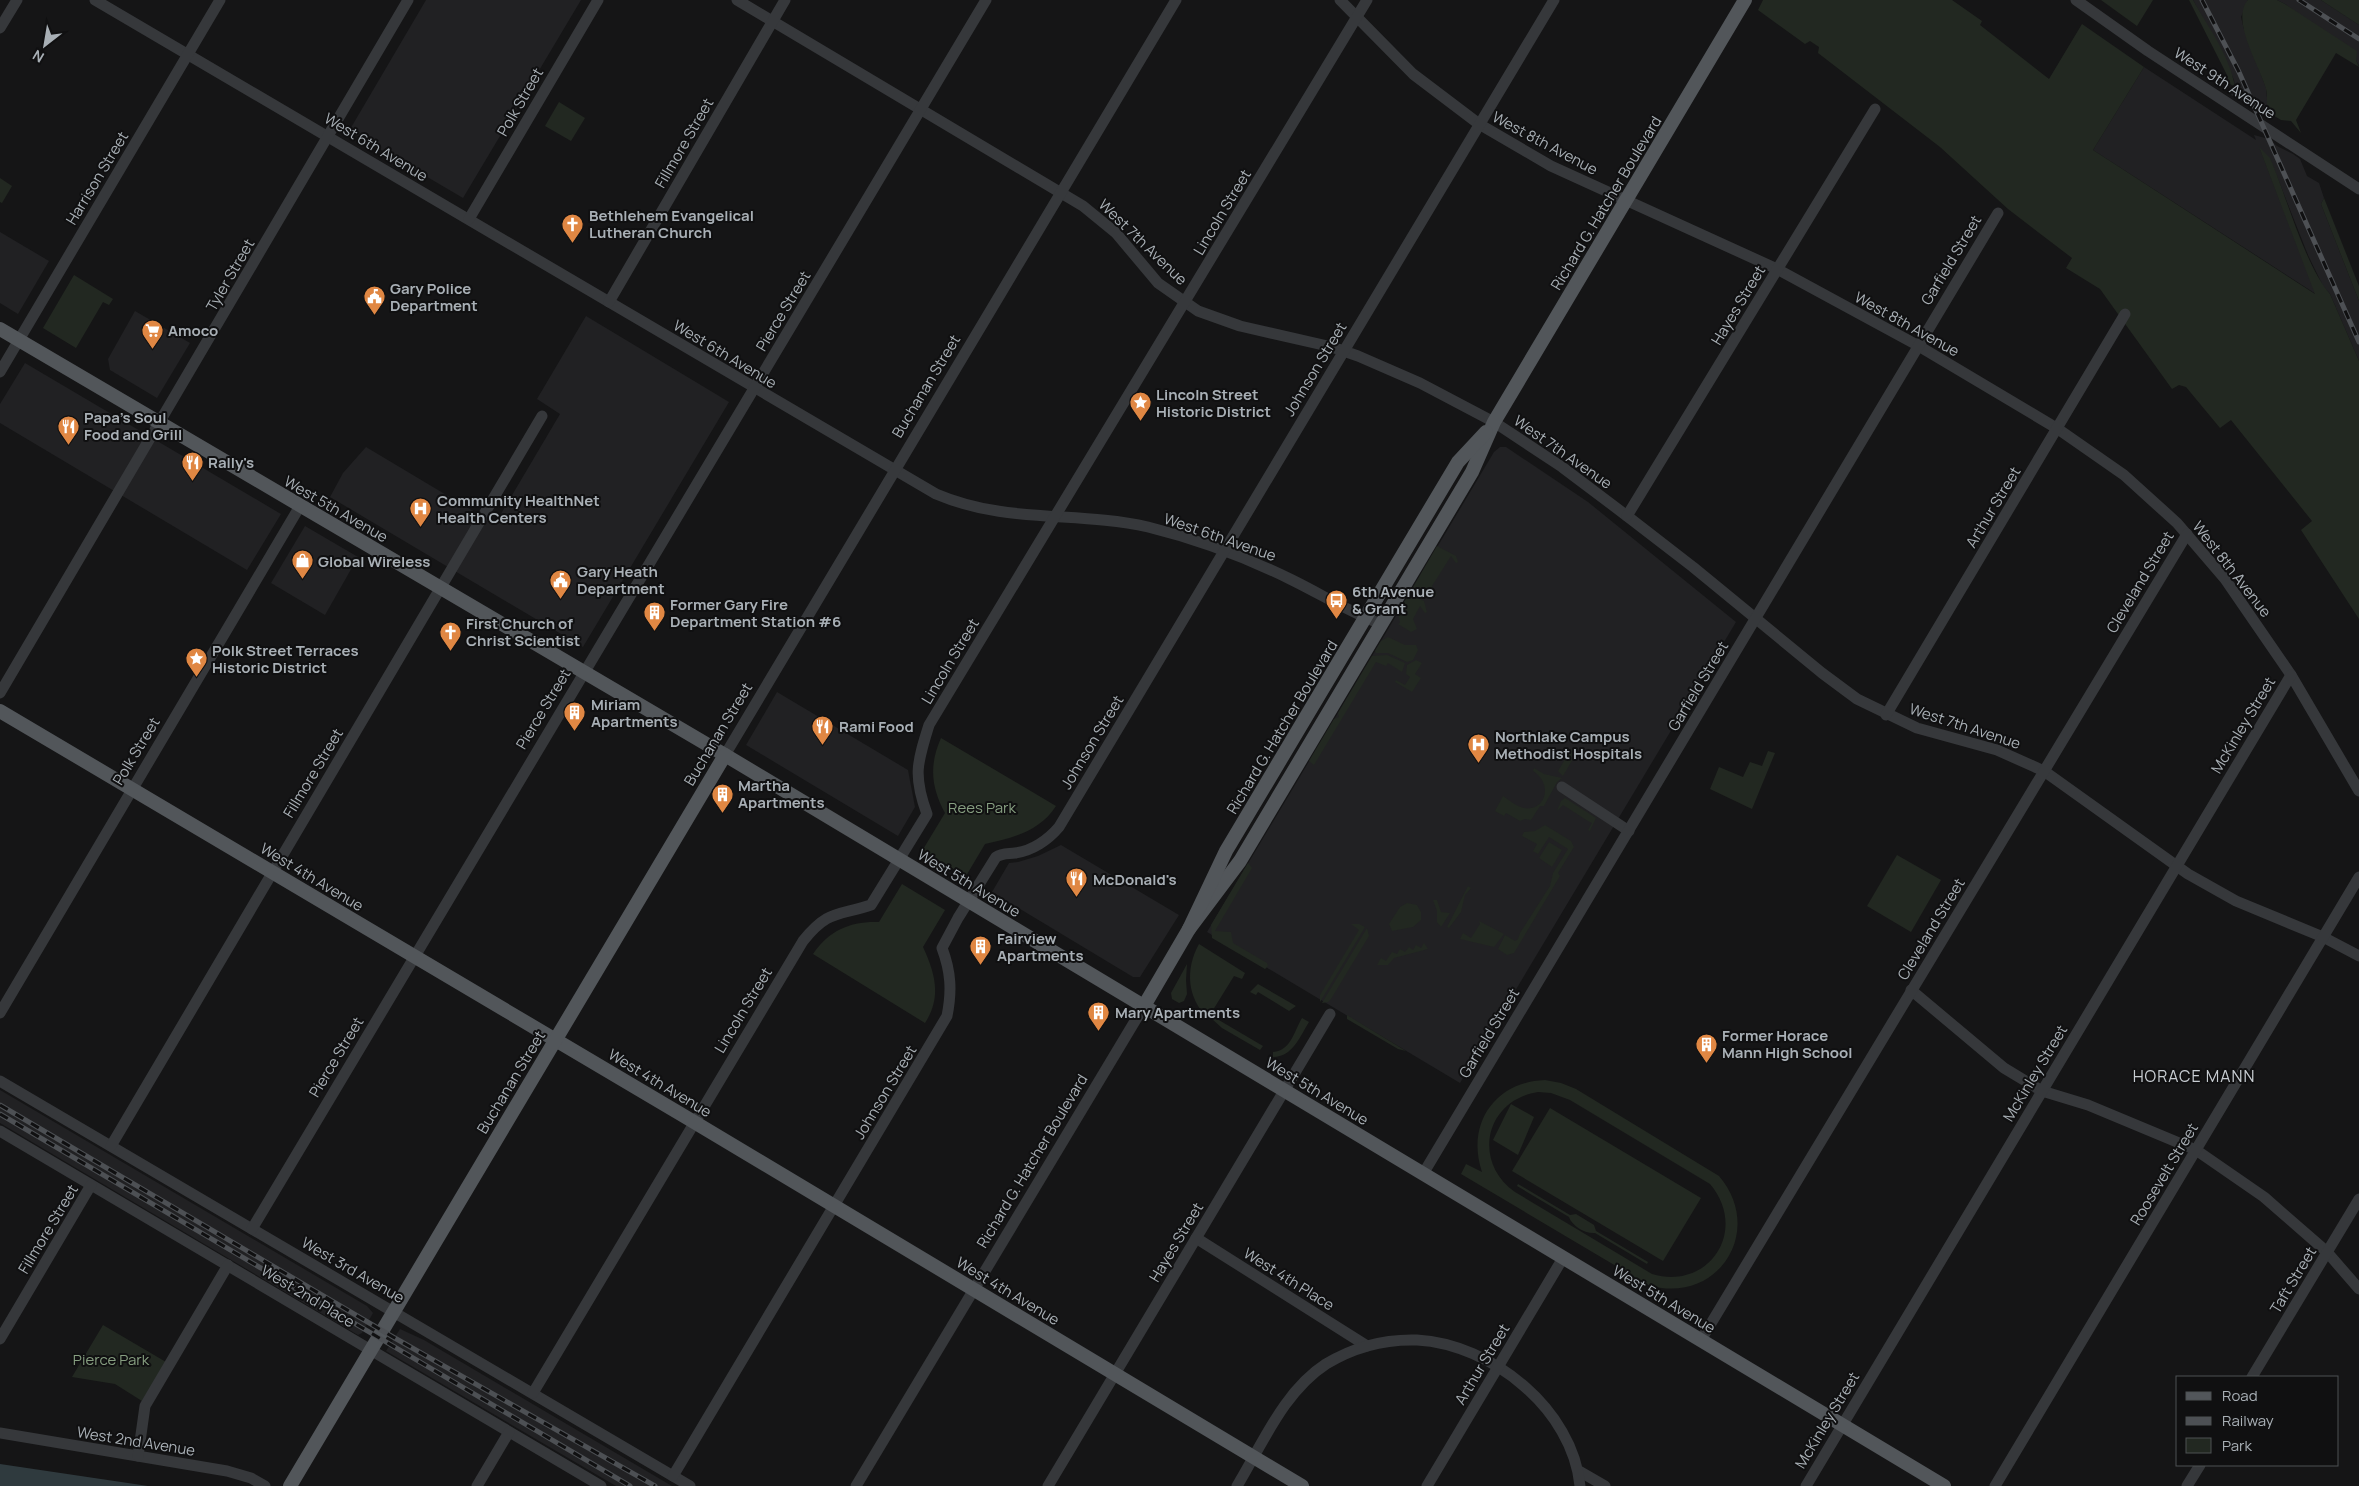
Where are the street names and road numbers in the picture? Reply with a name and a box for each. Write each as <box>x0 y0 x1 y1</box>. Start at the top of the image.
street label: West 9th Avenue <box>2170 42 2280 124</box>
street label: Polk Street <box>492 64 548 140</box>
street label: Fillmore Street <box>650 94 718 192</box>
street label: West 8th Avenue <box>1489 106 1602 180</box>
street label: West 6th Avenue <box>320 108 432 186</box>
street label: Richard G. Hatcher Boulevard <box>1546 112 1666 294</box>
street label: Harrison Street <box>61 127 133 229</box>
street label: Lincoln Street <box>1188 165 1256 259</box>
street label: West 7th Avenue <box>1094 194 1192 290</box>
street label: Garfield Street <box>1916 211 1986 309</box>
street label: Tyler Street <box>201 235 259 315</box>
street label: Hayes Street <box>1706 261 1770 349</box>
street label: Pierce Street <box>751 267 815 355</box>
street label: West 8th Avenue <box>1851 287 1963 362</box>
street label: West 6th Avenue <box>669 315 781 393</box>
street label: Johnson Street <box>1279 318 1351 420</box>
street label: Buchanan Street <box>887 331 965 441</box>
street label: West 7th Avenue <box>1510 410 1617 494</box>
street label: Arthur Street <box>1961 463 2025 551</box>
street label: West 5th Avenue <box>280 471 392 547</box>
street label: West 6th Avenue <box>1161 508 1279 566</box>
street label: West 8th Avenue <box>2188 517 2276 622</box>
street label: Cleveland Street <box>2101 527 2179 637</box>
street label: Lincoln Street <box>916 614 984 708</box>
street label: Richard G. Hatcher Boulevard <box>1222 636 1342 818</box>
street label: Garfield Street <box>1663 637 1733 735</box>
street label: Pierce Street <box>511 665 575 753</box>
street label: McKinley Street <box>2206 673 2280 777</box>
street label: Buchanan Street <box>679 679 757 789</box>
street label: Johnson Street <box>1056 691 1128 793</box>
street label: West 7th Avenue <box>1907 698 2023 754</box>
street label: Polk Street <box>107 713 165 789</box>
street label: Fillmore Street <box>278 724 348 822</box>
street label: West 4th Avenue <box>256 838 368 916</box>
street label: West 5th Avenue <box>914 844 1025 922</box>
street label: Cleveland Street <box>1892 874 1970 984</box>
street label: Lincoln Street <box>709 963 777 1057</box>
street label: Garfield Street <box>1454 984 1524 1082</box>
street label: Pierce Street <box>304 1013 368 1101</box>
street label: McKinley Street <box>1998 1021 2072 1125</box>
street label: Buchanan Street <box>472 1027 550 1137</box>
street label: Johnson Street <box>849 1041 921 1143</box>
street label: West 4th Avenue <box>604 1044 716 1122</box>
street label: West 5th Avenue <box>1262 1052 1373 1130</box>
street label: Richard G. Hatcher Boulevard <box>972 1070 1092 1252</box>
street label: Roosevelt Street <box>2125 1119 2203 1229</box>
street label: Fillmore Street <box>13 1180 83 1278</box>
street label: Hayes Street <box>1144 1198 1208 1286</box>
street label: West 3rd Avenue <box>298 1232 408 1308</box>
street label: West 4th Place <box>1240 1243 1339 1315</box>
street label: Taft Street <box>2265 1243 2321 1317</box>
street label: West 4th Avenue <box>952 1252 1064 1330</box>
street label: West 2nd Place <box>257 1260 359 1332</box>
street label: West 5th Avenue <box>1609 1260 1720 1338</box>
street label: Arthur Street <box>1450 1320 1514 1408</box>
street label: McKinley Street <box>1790 1368 1864 1472</box>
street label: West 2nd Avenue <box>75 1421 197 1461</box>

